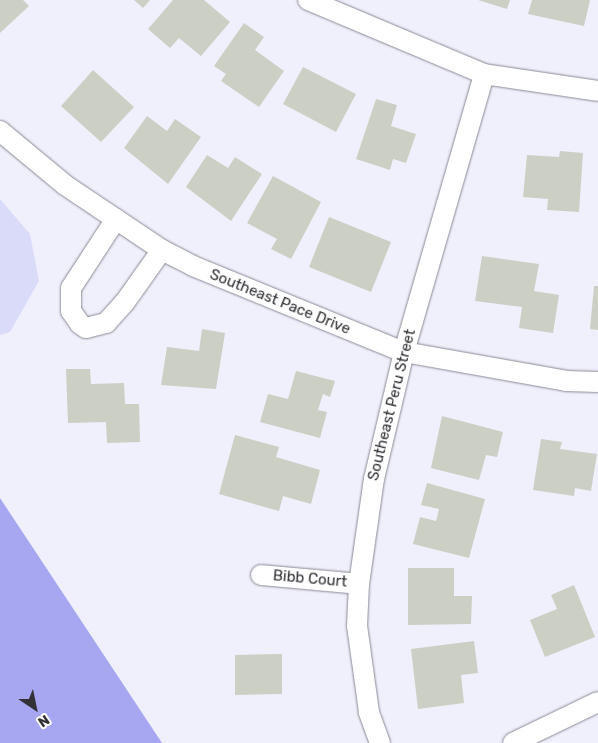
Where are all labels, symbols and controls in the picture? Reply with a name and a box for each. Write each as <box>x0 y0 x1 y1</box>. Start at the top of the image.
street label: Southeast Pace Drive <box>207 266 353 338</box>
street label: Southeast Peru Street <box>364 327 420 483</box>
street label: Bibb Court <box>272 567 348 591</box>
north arrow <box>10 683 60 733</box>
text: N <box>35 711 53 731</box>

